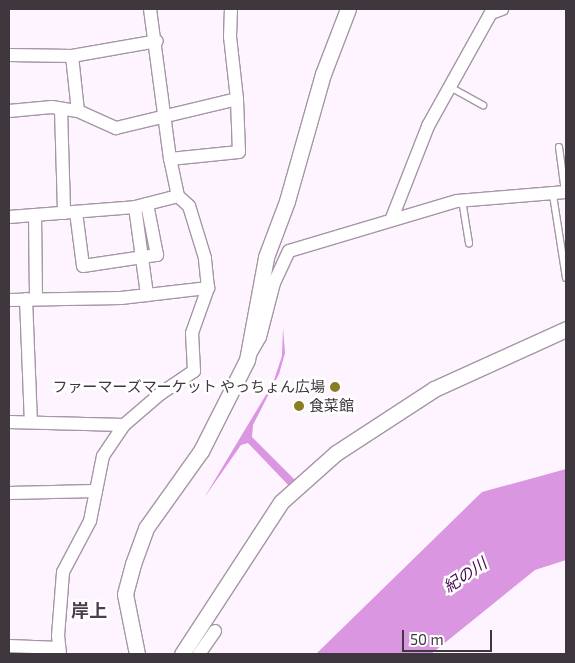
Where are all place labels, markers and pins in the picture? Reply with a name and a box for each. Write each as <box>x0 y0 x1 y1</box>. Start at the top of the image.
place label: ファーマーズマーケット やっちょん広場 <box>52 378 325 396</box>
marker: ファーマーズマーケット やっちょん広場 <box>329 381 341 393</box>
place label: 食菜館 <box>309 397 354 415</box>
marker: 食菜館 <box>293 400 305 412</box>

